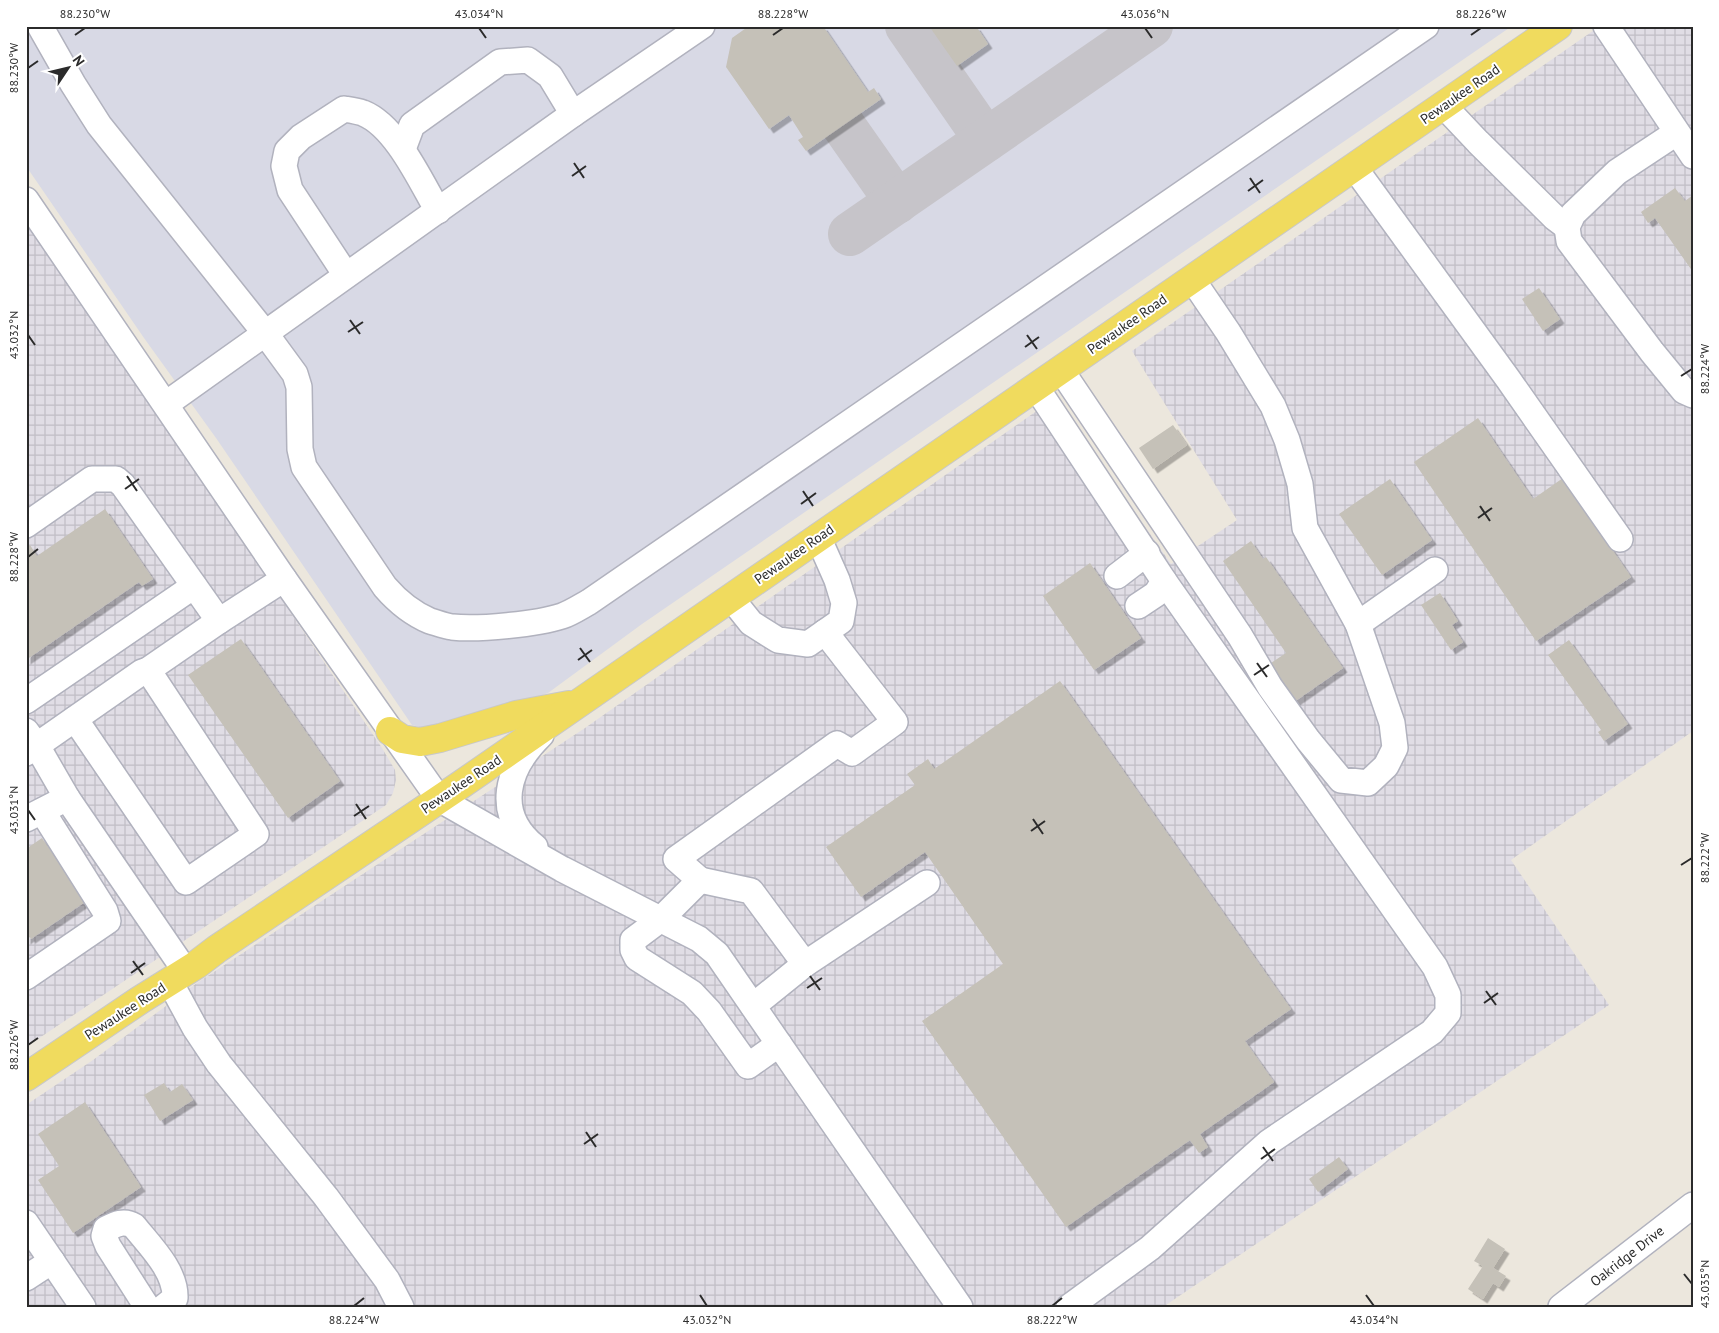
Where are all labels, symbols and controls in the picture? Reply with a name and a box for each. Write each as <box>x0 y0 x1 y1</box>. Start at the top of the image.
text: 88.230°W <box>60 6 110 21</box>
text: 43.034°N <box>455 6 503 21</box>
text: 88.228°W <box>758 6 808 21</box>
text: 43.036°N <box>1121 6 1169 21</box>
text: 88.226°W <box>1456 6 1506 21</box>
north arrow <box>42 42 92 92</box>
text: 88.230°W <box>6 43 21 93</box>
text: N <box>69 52 89 69</box>
street label: Pewaukee Road <box>1417 60 1503 128</box>
street label: Pewaukee Road <box>1084 290 1170 358</box>
text: 43.032°N <box>6 311 21 359</box>
text: 88.224°W <box>1697 344 1712 394</box>
street label: Pewaukee Road <box>751 520 837 588</box>
text: 88.228°W <box>6 532 21 582</box>
street label: Pewaukee Road <box>417 751 505 817</box>
text: 43.031°N <box>6 786 21 834</box>
text: 88.222°W <box>1697 833 1712 883</box>
street label: Pewaukee Road <box>81 978 169 1044</box>
text: 88.226°W <box>6 1020 21 1070</box>
street label: Oakridge Drive <box>1586 1222 1668 1290</box>
text: 43.035°N <box>1697 1260 1712 1308</box>
text: 88.224°W <box>329 1312 379 1327</box>
text: 43.032°N <box>683 1312 731 1327</box>
text: 88.222°W <box>1027 1312 1077 1327</box>
text: 43.034°N <box>1350 1312 1398 1327</box>

